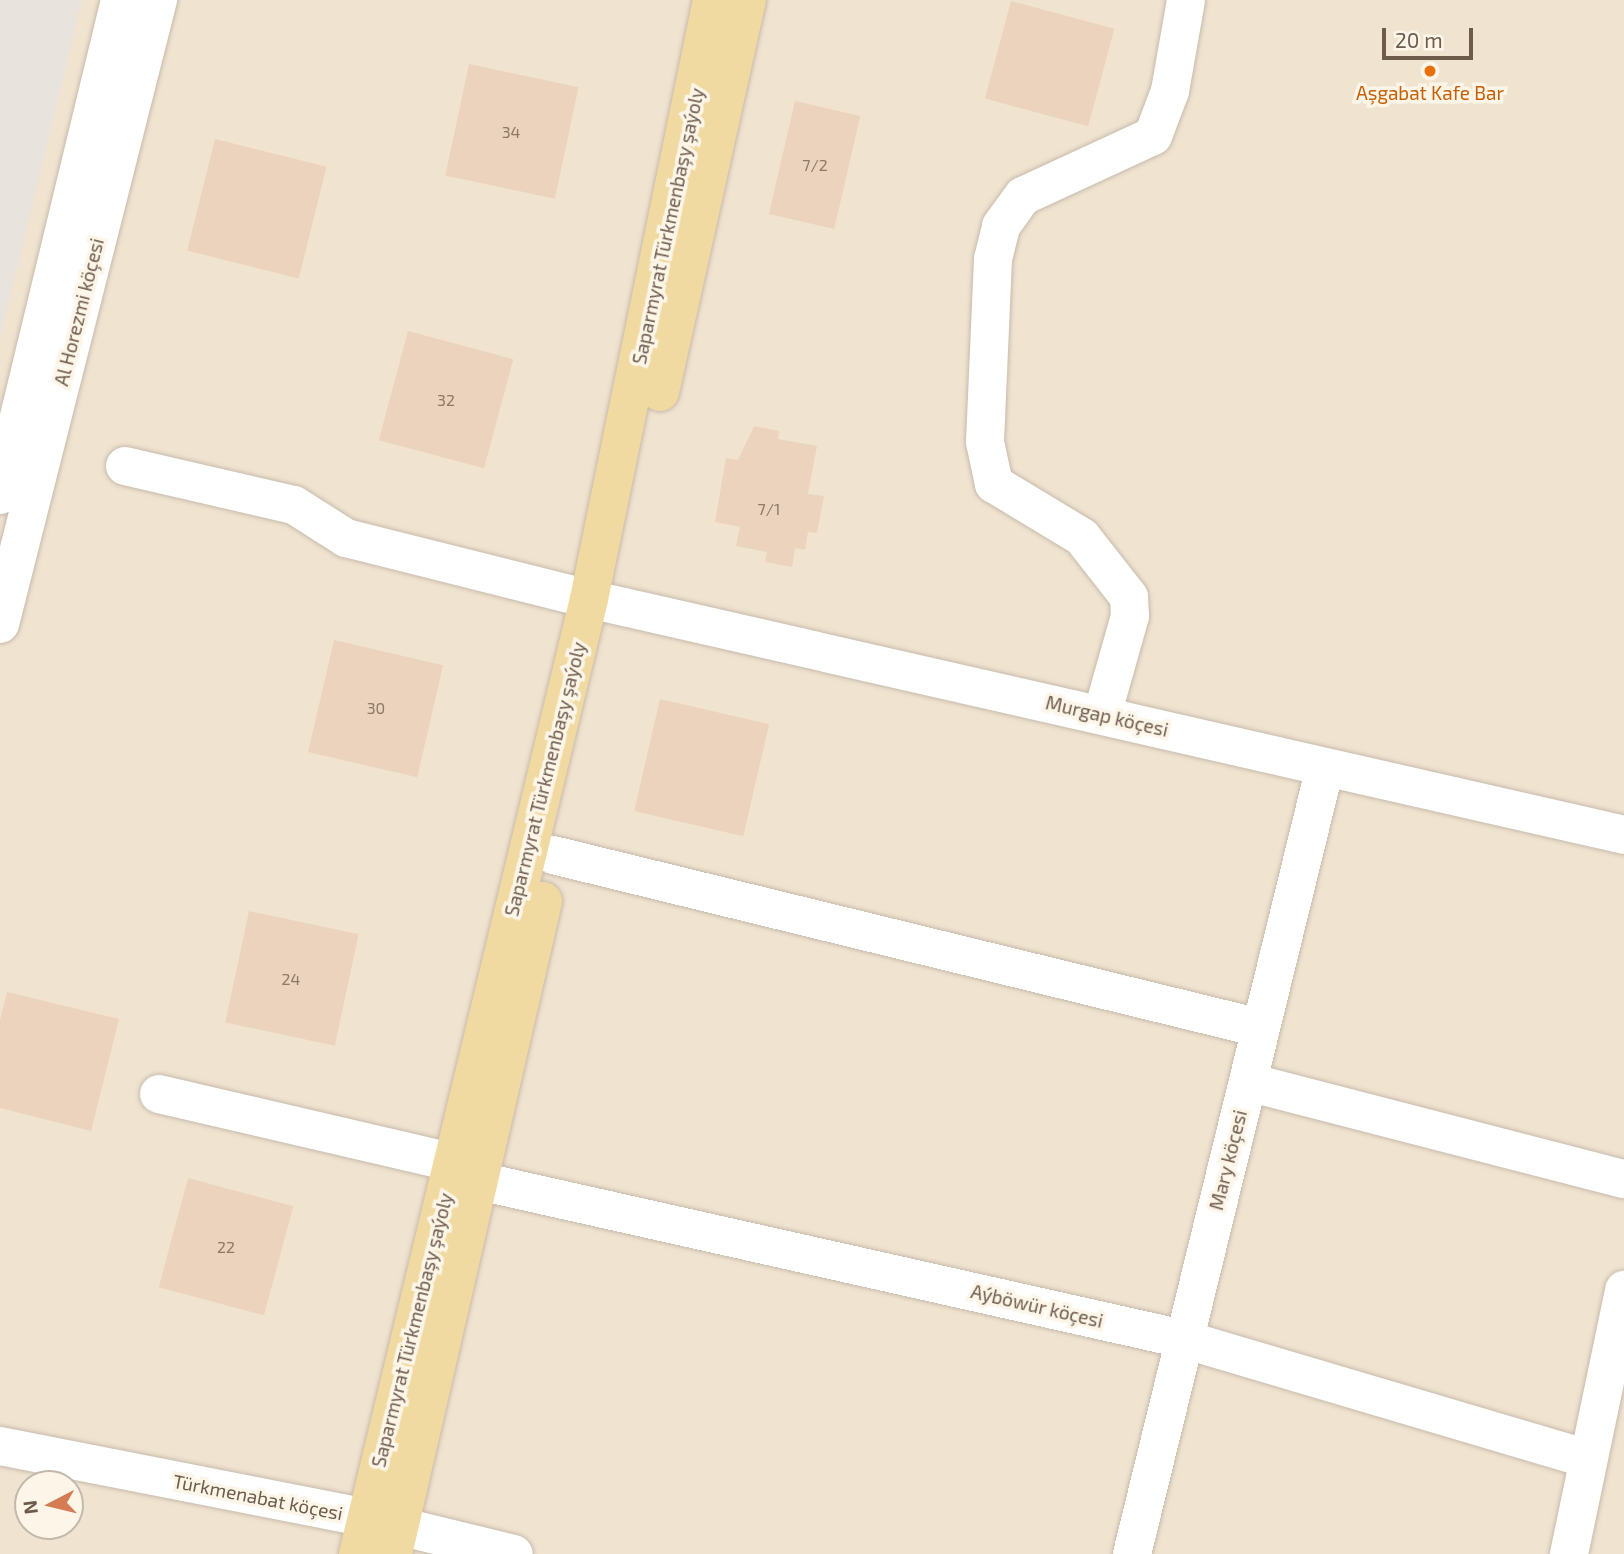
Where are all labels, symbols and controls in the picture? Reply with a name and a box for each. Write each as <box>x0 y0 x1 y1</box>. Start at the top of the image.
scale bar <box>1386 14 1477 58</box>
text: 20 m <box>1395 27 1443 52</box>
marker: Aşgabat Kafe Bar <box>1422 63 1438 79</box>
place label: Aşgabat Kafe Bar <box>1356 82 1504 104</box>
street label: Saparmyrat Türkmenbaşy şaýoly <box>627 85 709 367</box>
house number: 34 <box>502 122 520 142</box>
house number: 7/2 <box>802 155 828 175</box>
street label: Al Horezmi köçesi <box>50 236 108 388</box>
house number: 32 <box>437 390 455 410</box>
house number: 7/1 <box>758 499 780 519</box>
street label: Saparmyrat Türkmenbaşy şaýoly <box>500 639 590 919</box>
street label: Murgap köçesi <box>1043 691 1171 741</box>
house number: 30 <box>367 698 385 718</box>
house number: 24 <box>282 969 300 989</box>
street label: Mary köçesi <box>1204 1107 1252 1213</box>
street label: Saparmyrat Türkmenbaşy şaýoly <box>367 1190 457 1470</box>
house number: 22 <box>217 1237 235 1257</box>
street label: Aýböwür köçesi <box>969 1280 1105 1332</box>
street label: Türkmenabat köçesi <box>171 1469 345 1525</box>
north arrow <box>14 1470 84 1540</box>
text: N <box>17 1499 42 1516</box>

